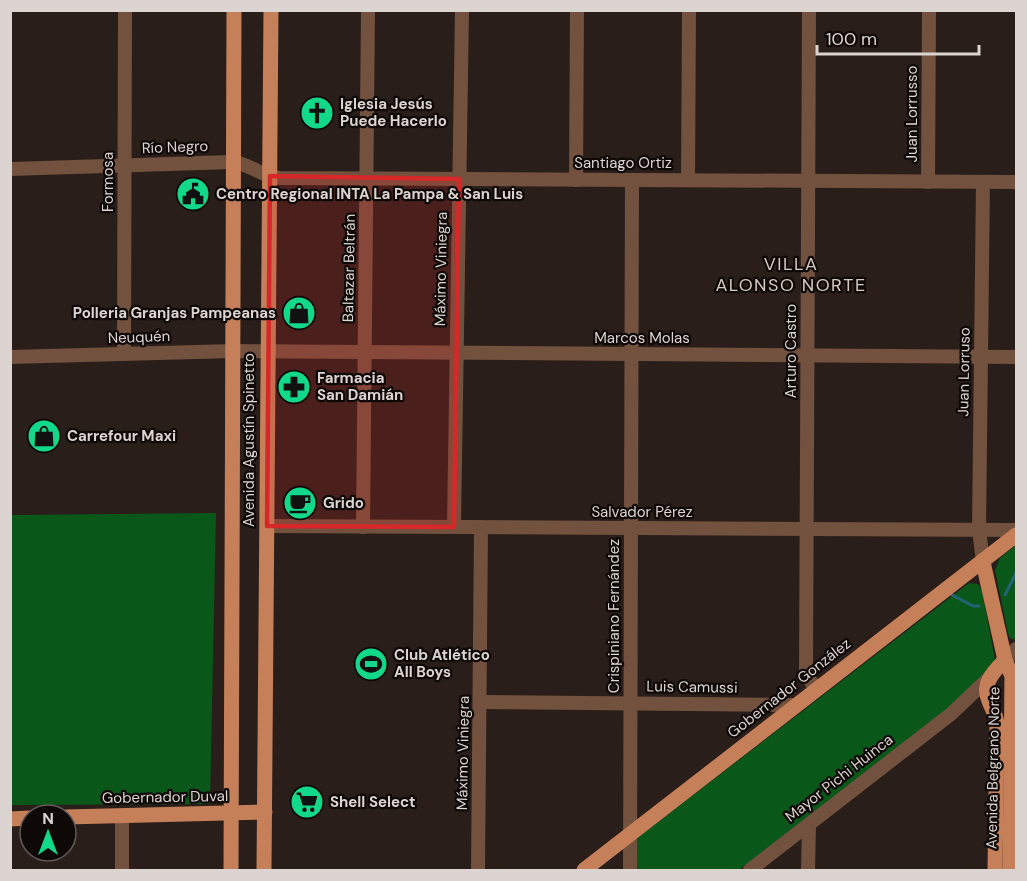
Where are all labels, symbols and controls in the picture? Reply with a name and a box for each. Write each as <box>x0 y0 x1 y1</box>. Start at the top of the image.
scale bar <box>817 18 979 56</box>
text: 100 m <box>826 27 877 51</box>
street label: Juan Lorrusso <box>902 65 922 163</box>
place label: Iglesia Jesús Puede Hacerlo <box>340 94 447 131</box>
church icon: Iglesia Jesús Puede Hacerlo <box>299 95 335 131</box>
street label: Río Negro <box>141 136 209 158</box>
street label: Formosa <box>98 152 118 212</box>
street label: Santiago Ortiz <box>574 153 672 173</box>
public building icon: Centro Regional INTA La Pampa & San Luis <box>175 176 211 212</box>
place label: Centro Regional INTA La Pampa & San Luis <box>216 184 523 204</box>
street label: Máximo Viniegra <box>430 212 452 326</box>
street label: Baltazar Beltrán <box>338 214 360 322</box>
district label: VILLA ALONSO NORTE <box>715 252 867 297</box>
shop icon: Polleria Granjas Pampeanas <box>281 295 317 331</box>
place label: Polleria Granjas Pampeanas <box>73 303 276 323</box>
street label: Arturo Castro <box>781 304 801 398</box>
street label: Neuquén <box>107 326 171 348</box>
street label: Juan Lorruso <box>953 327 975 417</box>
street label: Marcos Molas <box>594 328 690 348</box>
street label: Avenida Agustín Spinetto <box>239 353 259 527</box>
place label: Farmacia San Damián <box>317 368 403 405</box>
pharmacy icon: Farmacia San Damián <box>276 369 312 405</box>
shop icon: Carrefour Maxi <box>26 418 62 454</box>
place label: Carrefour Maxi <box>67 426 176 446</box>
cafe icon: Grido <box>282 485 318 521</box>
place label: Grido <box>323 493 364 513</box>
street label: Salvador Pérez <box>591 502 693 522</box>
street label: Crispiniano Fernández <box>604 539 624 693</box>
street label: Gobernador González <box>723 634 855 742</box>
place label: Club Atlético All Boys <box>394 645 490 682</box>
sports icon: Club Atlético All Boys <box>353 646 389 682</box>
street label: Luis Camussi <box>646 676 738 698</box>
street label: Avenida Belgrano Norte <box>982 687 1004 849</box>
street label: Máximo Viniegra <box>452 696 474 810</box>
street label: Mayor Pichi Huinca <box>781 730 897 826</box>
supermarket icon: Shell Select <box>289 784 325 820</box>
street label: Gobernador Duval <box>102 786 228 808</box>
place label: Shell Select <box>330 792 416 812</box>
north arrow <box>18 803 78 863</box>
text: N <box>42 808 54 829</box>

